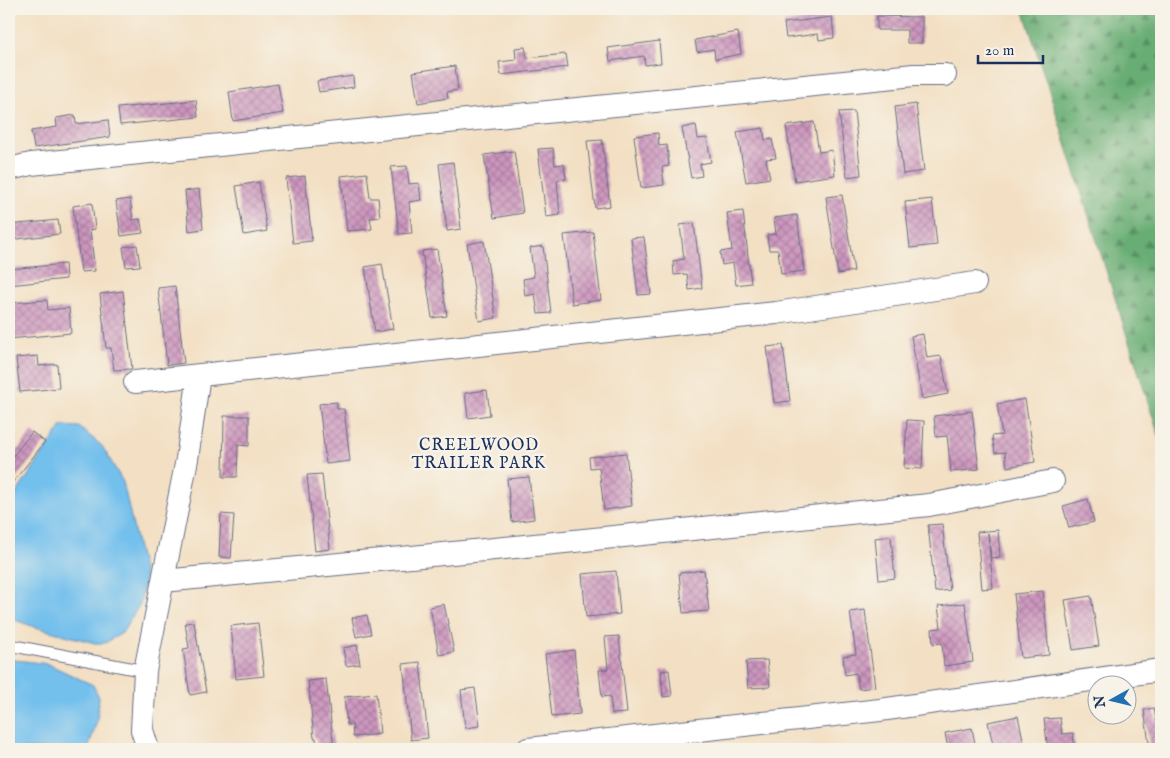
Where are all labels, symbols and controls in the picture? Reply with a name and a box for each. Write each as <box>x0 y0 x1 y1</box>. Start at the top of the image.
scale bar <box>978 32 1042 64</box>
text: 20 m <box>985 41 1015 60</box>
district label: CREELWOOD TRAILER PARK <box>412 436 546 474</box>
north arrow <box>1088 676 1138 726</box>
text: N <box>1090 694 1110 710</box>

